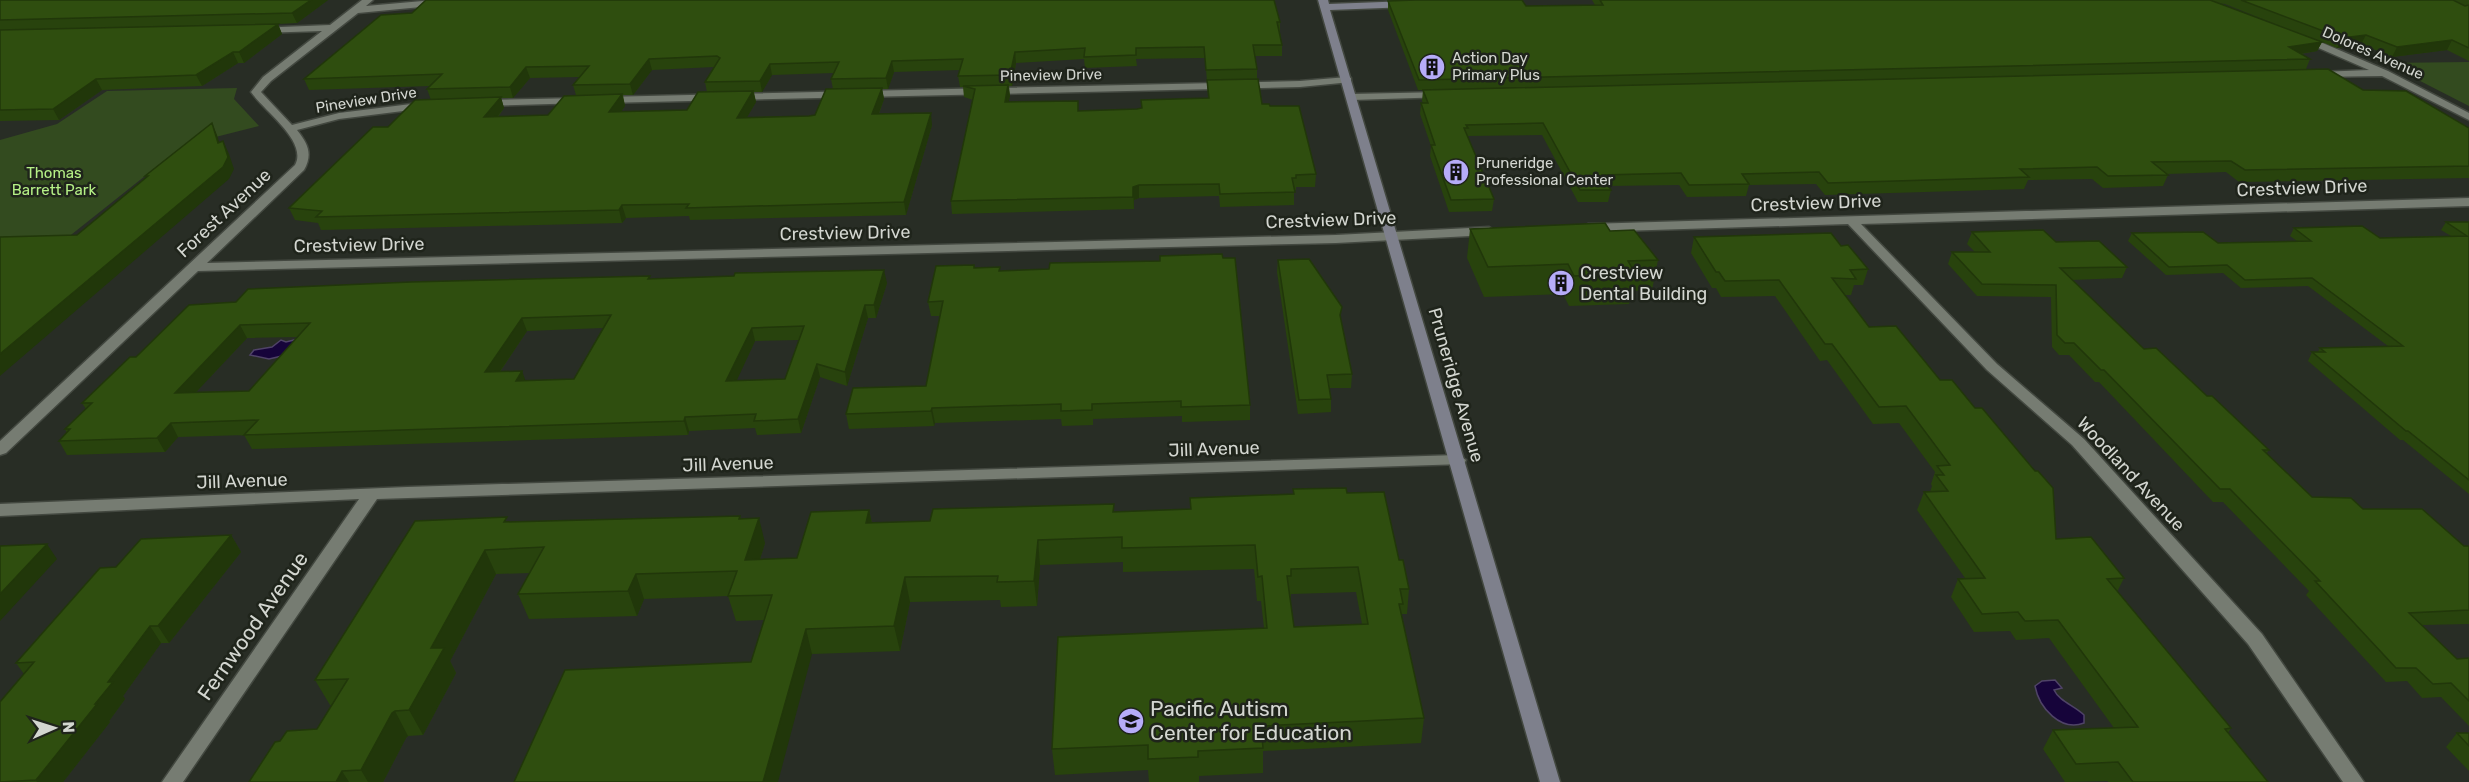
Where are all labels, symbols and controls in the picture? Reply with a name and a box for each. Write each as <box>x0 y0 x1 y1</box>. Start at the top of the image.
street label: Dolores Avenue <box>2320 23 2426 83</box>
place label: Action Day Primary Plus <box>1452 49 1540 84</box>
building icon: Action Day Primary Plus <box>1417 52 1447 82</box>
street label: Pineview Drive <box>1000 65 1102 85</box>
street label: Pineview Drive <box>314 83 418 117</box>
place label: Pruneridge Professional Center <box>1476 154 1614 189</box>
building icon: Pruneridge Professional Center <box>1441 157 1471 187</box>
park label: Thomas Barrett Park <box>12 164 97 199</box>
street label: Forest Avenue <box>172 164 276 262</box>
street label: Crestview Drive <box>2236 175 2368 201</box>
street label: Crestview Drive <box>1750 190 1882 216</box>
street label: Crestview Drive <box>1265 207 1397 233</box>
street label: Crestview Drive <box>779 221 911 245</box>
street label: Crestview Drive <box>293 233 425 257</box>
place label: Crestview Dental Building <box>1580 262 1707 305</box>
building icon: Crestview Dental Building <box>1546 268 1576 298</box>
street label: Pruneridge Avenue <box>1423 305 1489 465</box>
street label: Woodland Avenue <box>2072 412 2190 536</box>
street label: Jill Avenue <box>1168 436 1260 462</box>
street label: Jill Avenue <box>682 451 774 477</box>
street label: Jill Avenue <box>196 468 288 494</box>
street label: Fernwood Avenue <box>192 547 313 705</box>
place label: Pacific Autism Center for Education <box>1150 696 1352 745</box>
north arrow <box>24 698 84 758</box>
school or university icon: Pacific Autism Center for Education <box>1116 706 1146 736</box>
text: N <box>59 721 78 733</box>

